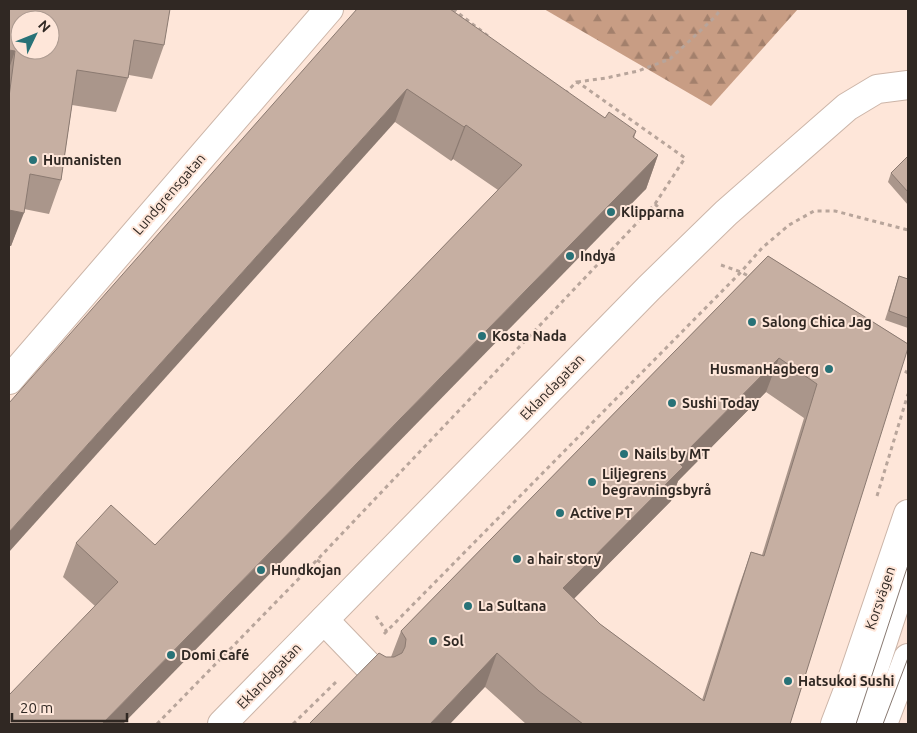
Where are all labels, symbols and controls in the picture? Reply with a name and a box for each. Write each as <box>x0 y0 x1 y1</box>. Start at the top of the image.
north arrow <box>10 10 60 60</box>
text: N <box>35 17 54 35</box>
street label: Lundgrensgatan <box>129 150 209 238</box>
place label: Humanisten <box>43 152 122 168</box>
marker: Humanisten <box>27 154 39 166</box>
place label: Klipparna <box>621 204 684 220</box>
marker: Klipparna <box>605 206 617 218</box>
place label: Indya <box>580 248 616 264</box>
marker: Indya <box>564 250 576 262</box>
place label: Salong Chica Jag <box>762 314 872 330</box>
marker: Salong Chica Jag <box>746 316 758 328</box>
place label: Kosta Nada <box>492 328 567 344</box>
marker: Kosta Nada <box>476 330 488 342</box>
street label: Eklandagatan <box>517 351 587 423</box>
place label: HusmanHagberg <box>710 361 819 377</box>
marker: HusmanHagberg <box>823 363 835 375</box>
place label: Sushi Today <box>682 395 760 411</box>
marker: Sushi Today <box>666 397 678 409</box>
place label: Nails by MT <box>634 446 711 462</box>
marker: Nails by MT <box>618 448 630 460</box>
place label: Liljegrens begravningsbyrå <box>602 466 711 498</box>
marker: Liljegrens begravningsbyrå <box>586 476 598 488</box>
place label: Active PT <box>570 505 633 521</box>
marker: Active PT <box>554 507 566 519</box>
place label: a hair story <box>527 551 602 567</box>
marker: a hair story <box>511 553 523 565</box>
place label: Hundkojan <box>271 562 341 578</box>
marker: Hundkojan <box>255 564 267 576</box>
street label: Korsvägen <box>862 564 898 632</box>
place label: La Sultana <box>478 598 546 614</box>
marker: La Sultana <box>462 600 474 612</box>
place label: Sol <box>443 633 464 649</box>
marker: Sol <box>427 635 439 647</box>
street label: Eklandagatan <box>234 640 304 712</box>
place label: Domi Café <box>181 647 249 663</box>
marker: Domi Café <box>165 649 177 661</box>
place label: Hatsukoi Sushi <box>798 673 895 689</box>
marker: Hatsukoi Sushi <box>782 675 794 687</box>
scale bar <box>12 690 128 722</box>
text: 20 m <box>20 699 53 716</box>

